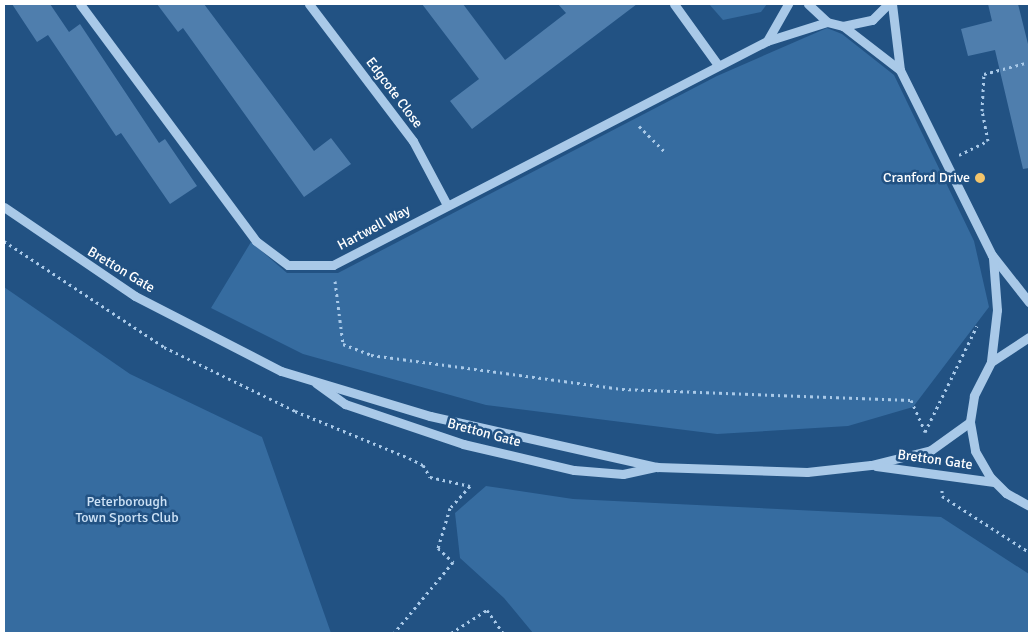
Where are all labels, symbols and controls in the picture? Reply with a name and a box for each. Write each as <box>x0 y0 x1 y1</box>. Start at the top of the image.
street label: Edgcote Close <box>362 54 426 132</box>
place label: Cranford Drive <box>883 170 970 186</box>
marker: Cranford Drive <box>974 172 986 184</box>
street label: Hartwell Way <box>335 202 413 254</box>
street label: Bretton Gate <box>84 243 158 297</box>
street label: Bretton Gate <box>445 415 523 451</box>
street label: Bretton Gate <box>896 446 974 474</box>
park label: Peterborough Town Sports Club <box>75 494 179 526</box>

